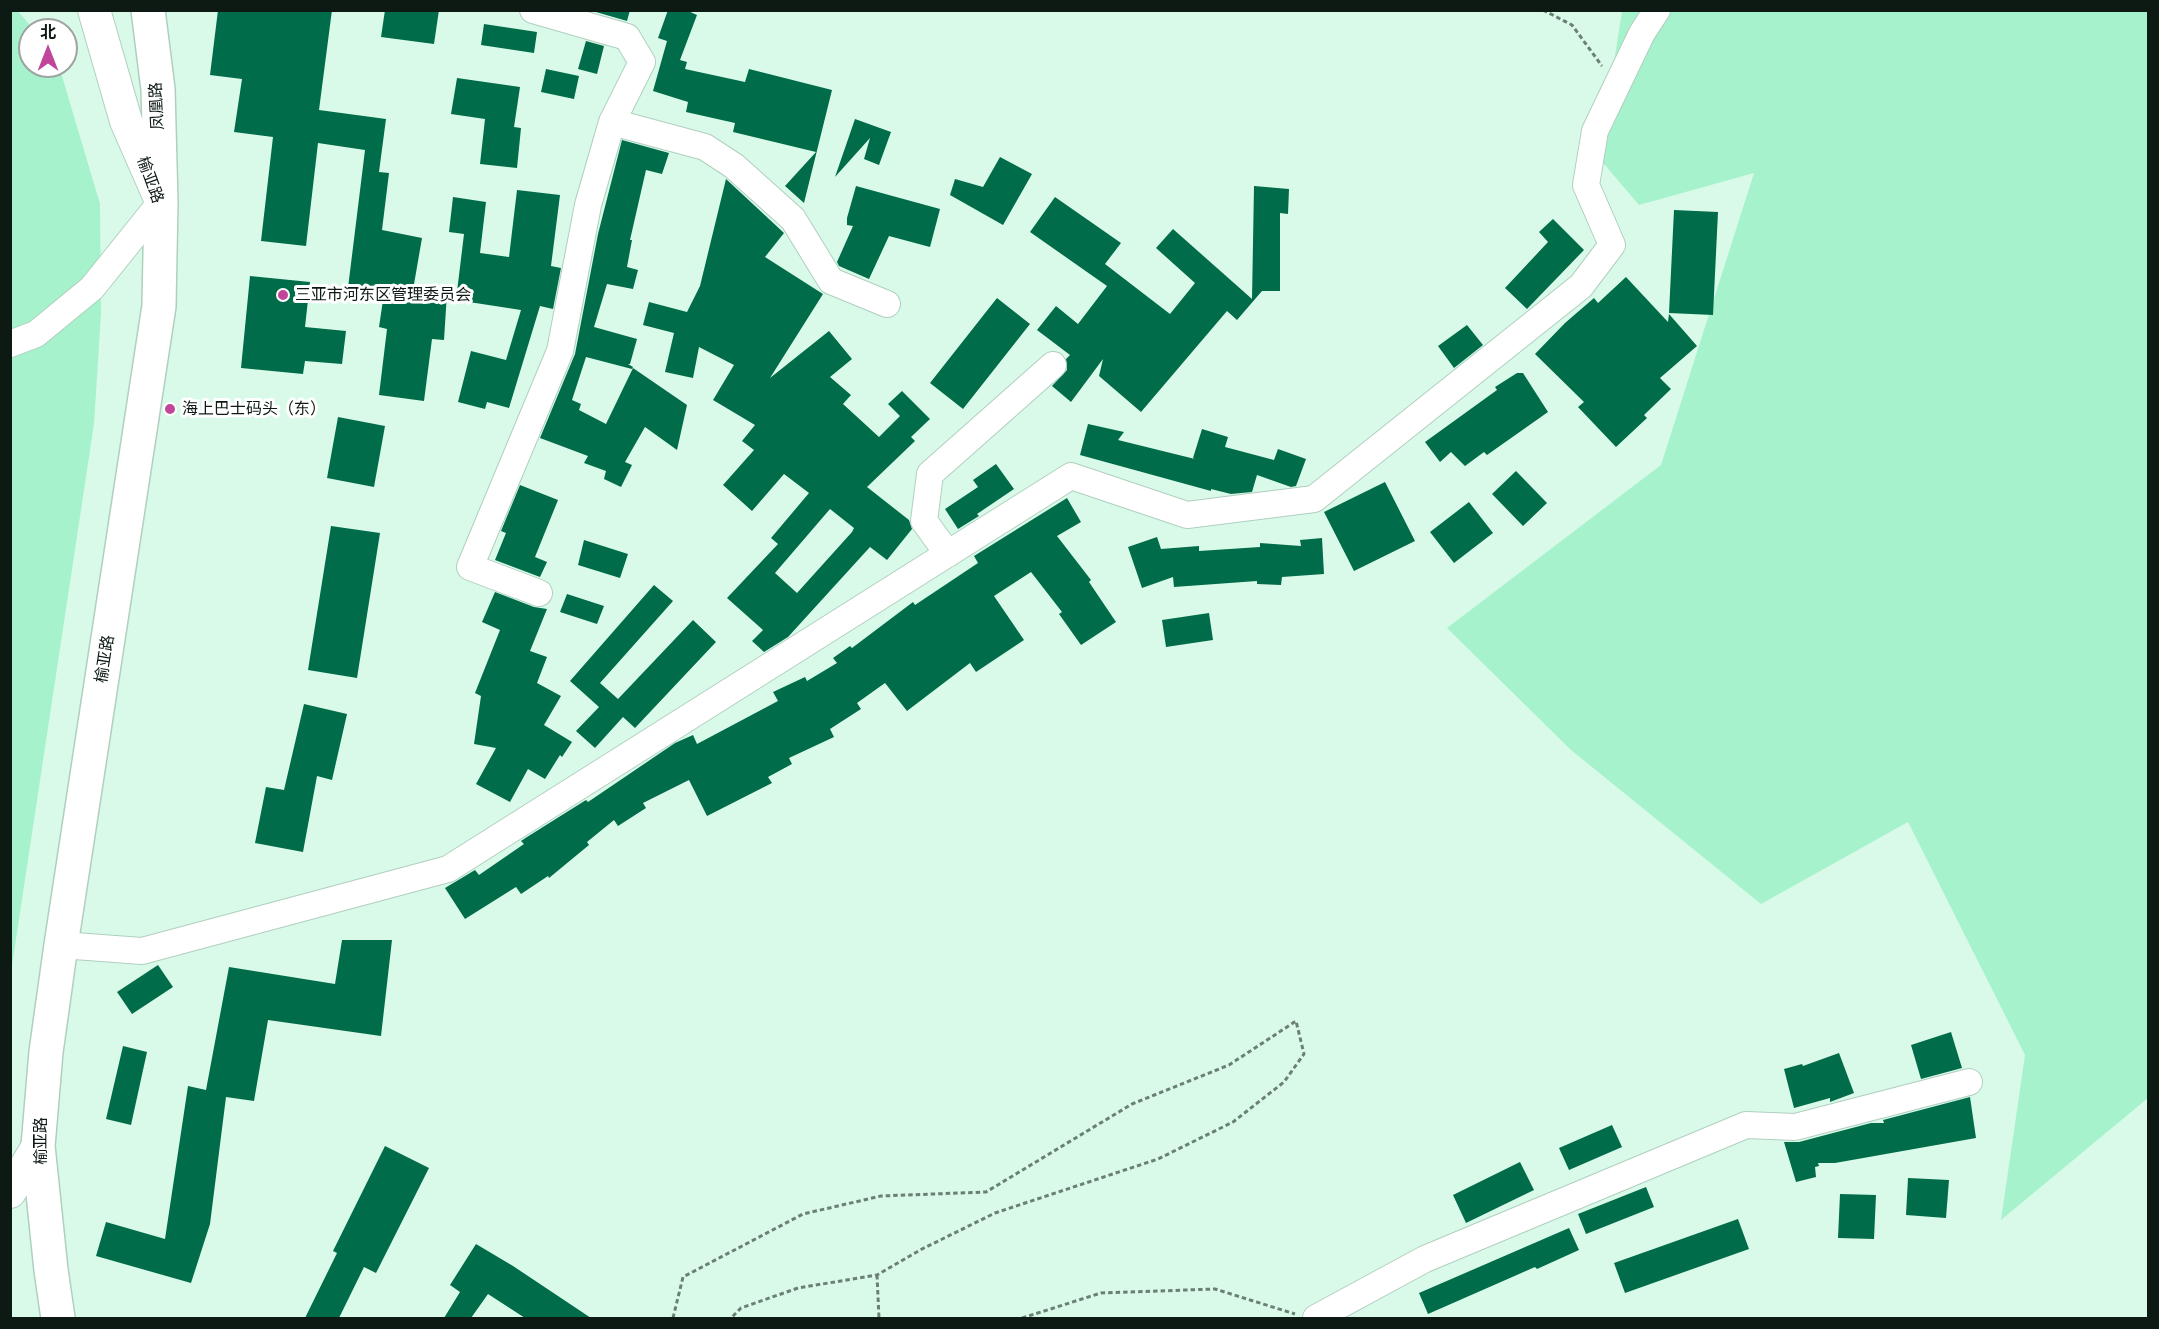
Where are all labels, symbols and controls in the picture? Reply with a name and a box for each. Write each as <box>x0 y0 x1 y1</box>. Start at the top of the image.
north arrow <box>18 18 78 78</box>
text: 北 <box>40 22 56 42</box>
street label: 凤凰路 <box>146 82 168 130</box>
street label: 榆亚路 <box>133 154 167 206</box>
place label: 三亚市河东区管理委员会 <box>295 285 471 305</box>
marker: 三亚市河东区管理委员会 <box>276 288 290 302</box>
place label: 海上巴士码头（东） <box>182 399 326 419</box>
marker: 海上巴士码头（东） <box>163 402 177 416</box>
street label: 榆亚路 <box>92 634 118 684</box>
street label: 榆亚路 <box>31 1117 51 1165</box>

